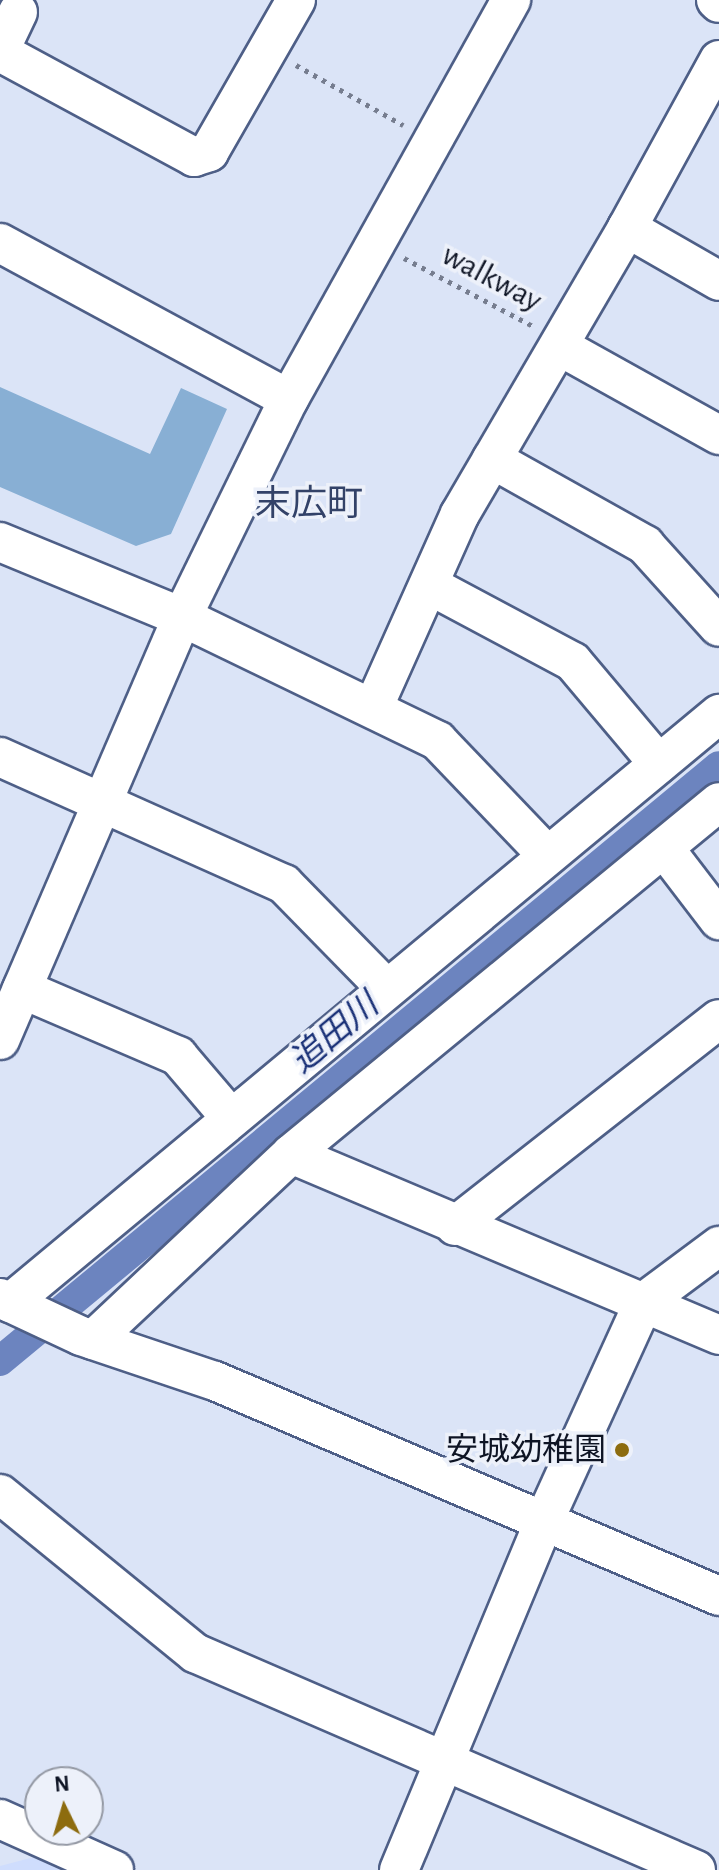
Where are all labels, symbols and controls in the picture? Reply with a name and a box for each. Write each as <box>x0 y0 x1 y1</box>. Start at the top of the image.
street label: walkway <box>436 236 548 320</box>
district label: 末広町 <box>255 483 363 527</box>
water label: 追田川 <box>283 986 387 1082</box>
place label: 安城幼稚園 <box>446 1431 606 1469</box>
marker: 安城幼稚園 <box>613 1441 631 1459</box>
north arrow <box>24 1766 104 1846</box>
text: N <box>53 1772 71 1796</box>

